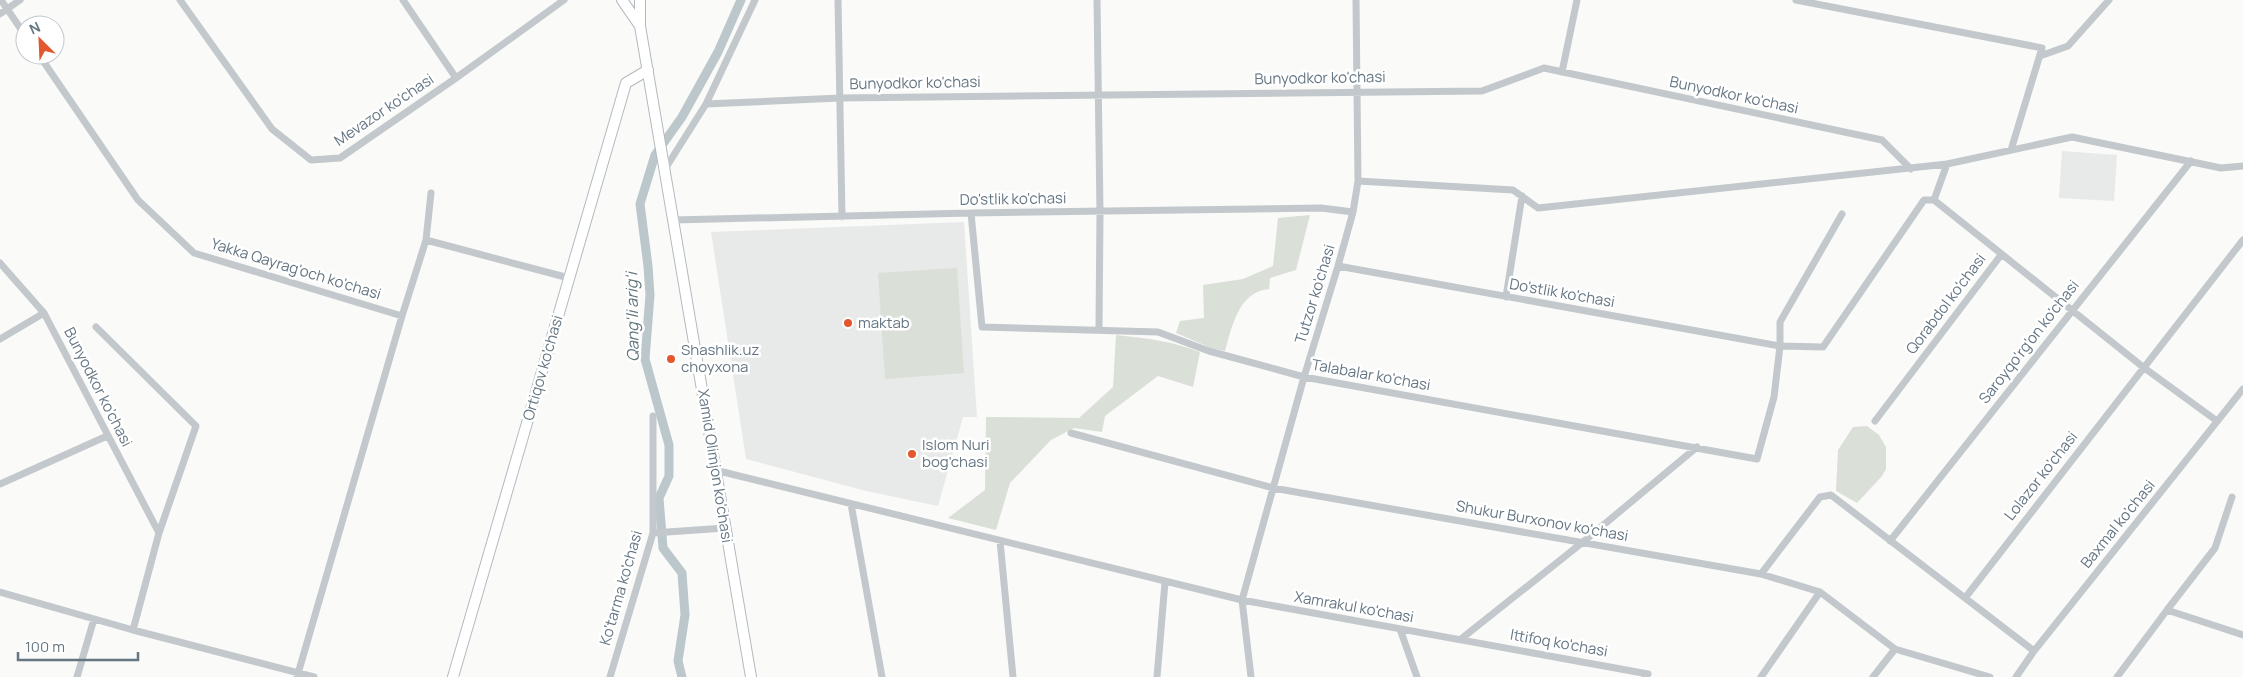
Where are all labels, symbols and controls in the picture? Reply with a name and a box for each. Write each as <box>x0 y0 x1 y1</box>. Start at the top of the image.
north arrow <box>15 15 65 65</box>
text: N <box>26 17 43 38</box>
street label: Bunyodkor ko'chasi <box>1254 66 1386 89</box>
street label: Mevazor ko'chasi <box>330 68 438 151</box>
street label: Bunyodkor ko'chasi <box>849 71 981 94</box>
street label: Bunyodkor ko'chasi <box>1668 71 1801 118</box>
street label: Do'stlik ko'chasi <box>960 187 1066 210</box>
street label: Yakka Qayrag'och ko'chasi <box>209 233 384 304</box>
street label: Tutzor ko'chasi <box>1289 242 1340 346</box>
street label: Qorabdol ko'chasi <box>1901 249 1990 358</box>
water label: Qang'li arig'i <box>620 270 644 362</box>
street label: Do'stlik ko'chasi <box>1508 273 1616 312</box>
street label: Saroyqo'rg'on ko'chasi <box>1974 276 2084 408</box>
place label: maktab <box>858 312 910 333</box>
street label: Ortiqov ko'chasi <box>517 313 568 423</box>
marker: maktab <box>842 317 854 329</box>
street label: Bunyodkor ko'chasi <box>59 323 138 450</box>
place label: Shashlik.uz choyxona <box>681 339 759 377</box>
marker: Shashlik.uz choyxona <box>665 353 677 365</box>
street label: Talabalar ko'chasi <box>1310 354 1432 395</box>
street label: Xamid Olimjon ko'chasi <box>693 388 738 544</box>
street label: Lolazor ko'chasi <box>1999 427 2082 525</box>
place label: Islom Nuri bog'chasi <box>922 434 990 472</box>
marker: Islom Nuri bog'chasi <box>906 448 918 460</box>
street label: Baxmal ko'chasi <box>2076 475 2160 572</box>
street label: Shukur Burxonov ko'chasi <box>1454 495 1630 546</box>
street label: Ko'tarma ko'chasi <box>594 528 647 648</box>
street label: Xamrakul ko'chasi <box>1293 586 1416 627</box>
street label: Ittifoq ko'chasi <box>1509 624 1610 661</box>
scale bar <box>18 630 138 662</box>
text: 100 m <box>25 636 65 657</box>

